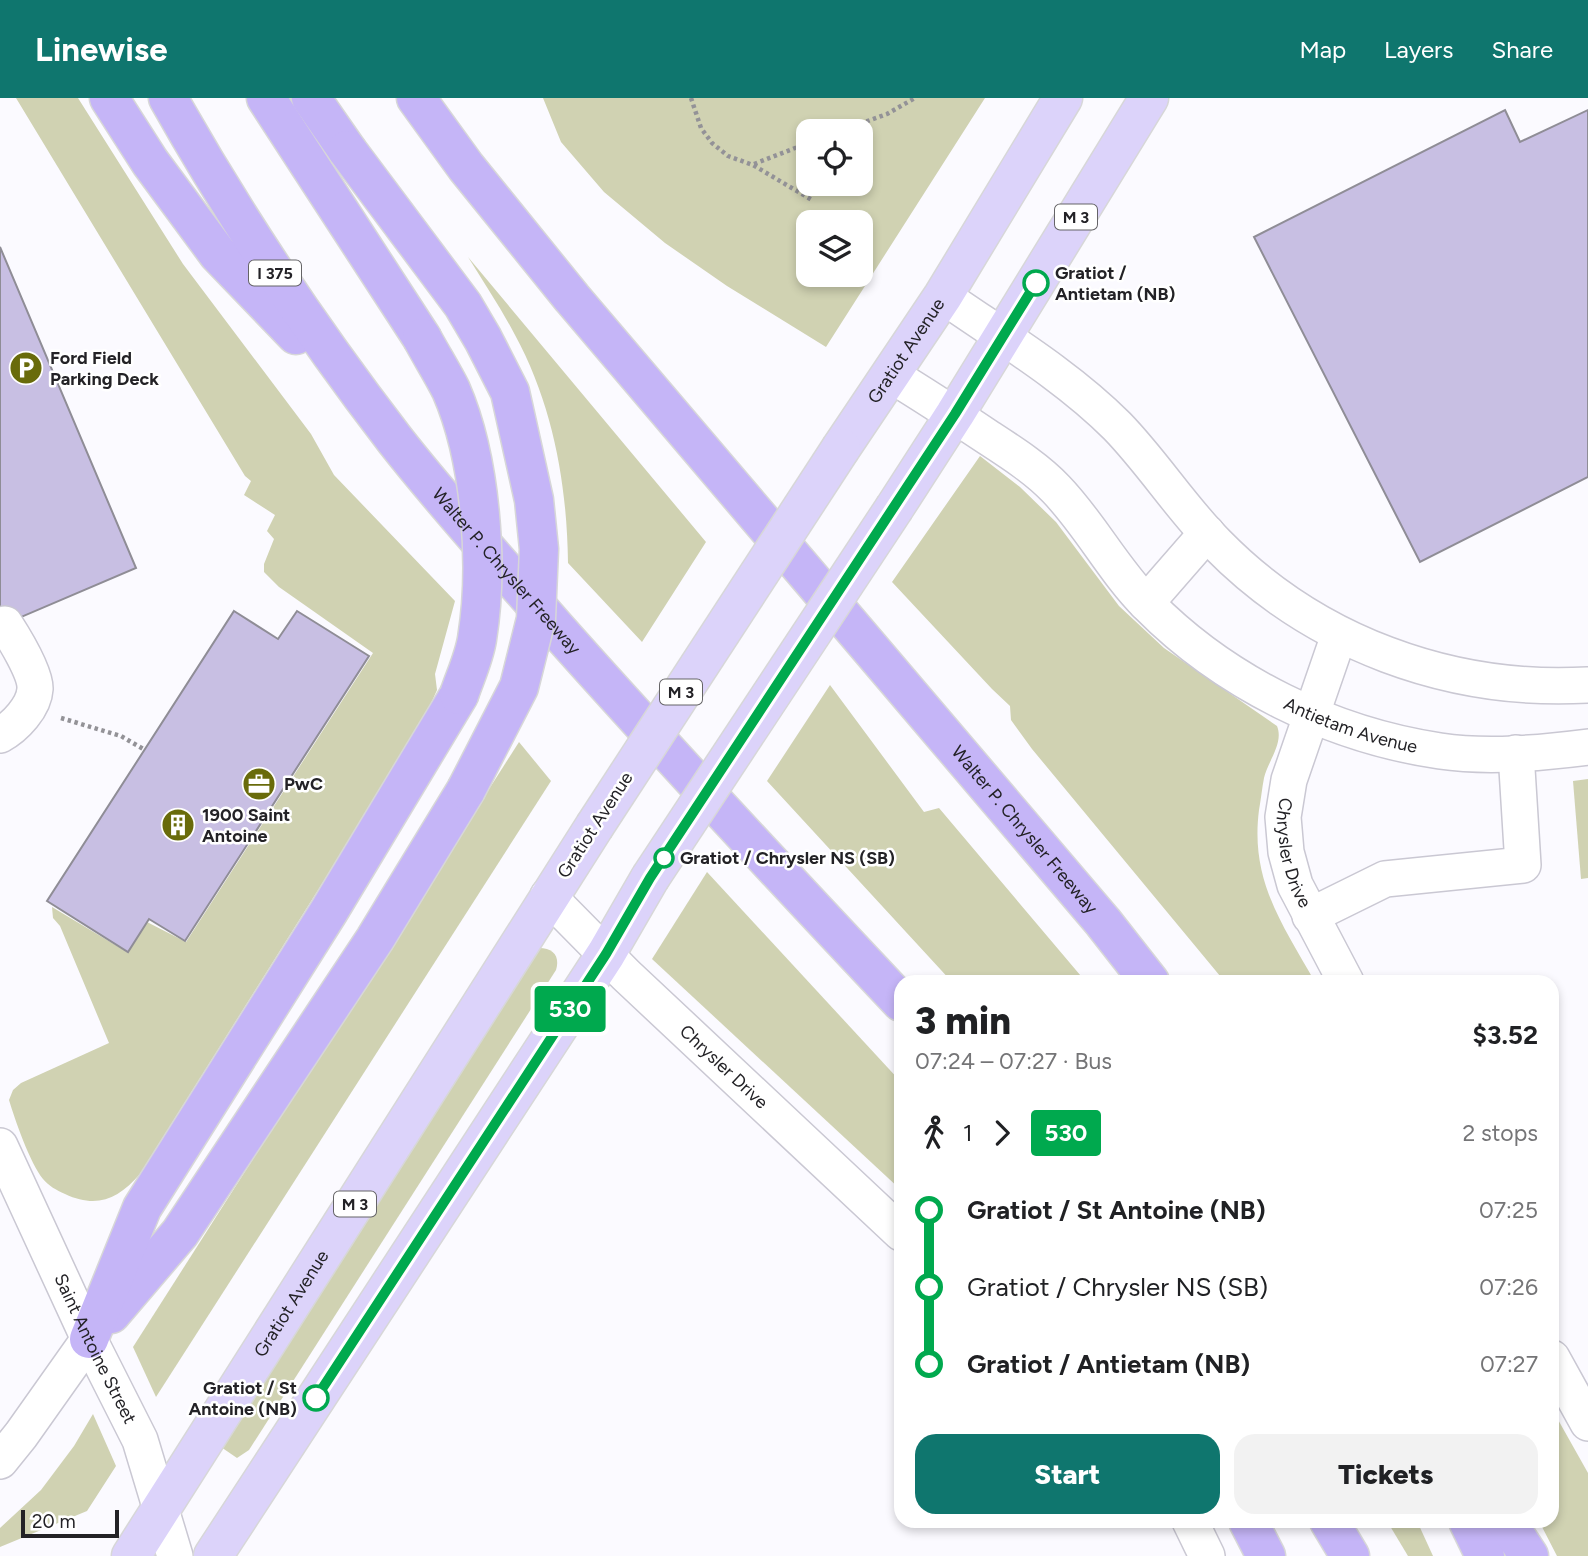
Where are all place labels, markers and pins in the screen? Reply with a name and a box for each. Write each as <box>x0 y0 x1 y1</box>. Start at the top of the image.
place label: Gratiot / Antietam (NB) <box>1055 262 1175 305</box>
marker: Gratiot / Antietam (NB) <box>1023 270 1049 296</box>
place label: Ford Field Parking Deck <box>50 347 159 390</box>
parking icon: Ford Field Parking Deck <box>7 349 45 387</box>
office icon: PwC <box>240 765 278 803</box>
place label: PwC <box>284 773 323 795</box>
place label: 1900 Saint Antoine <box>202 804 290 847</box>
building icon: 1900 Saint Antoine <box>159 806 197 844</box>
place label: Gratiot / Chrysler NS (SB) <box>680 847 895 869</box>
marker: Gratiot / Chrysler NS (SB) <box>654 848 674 868</box>
place label: Gratiot / St Antoine (NB) <box>189 1377 297 1420</box>
marker: Gratiot / St Antoine (NB) <box>303 1385 329 1411</box>

